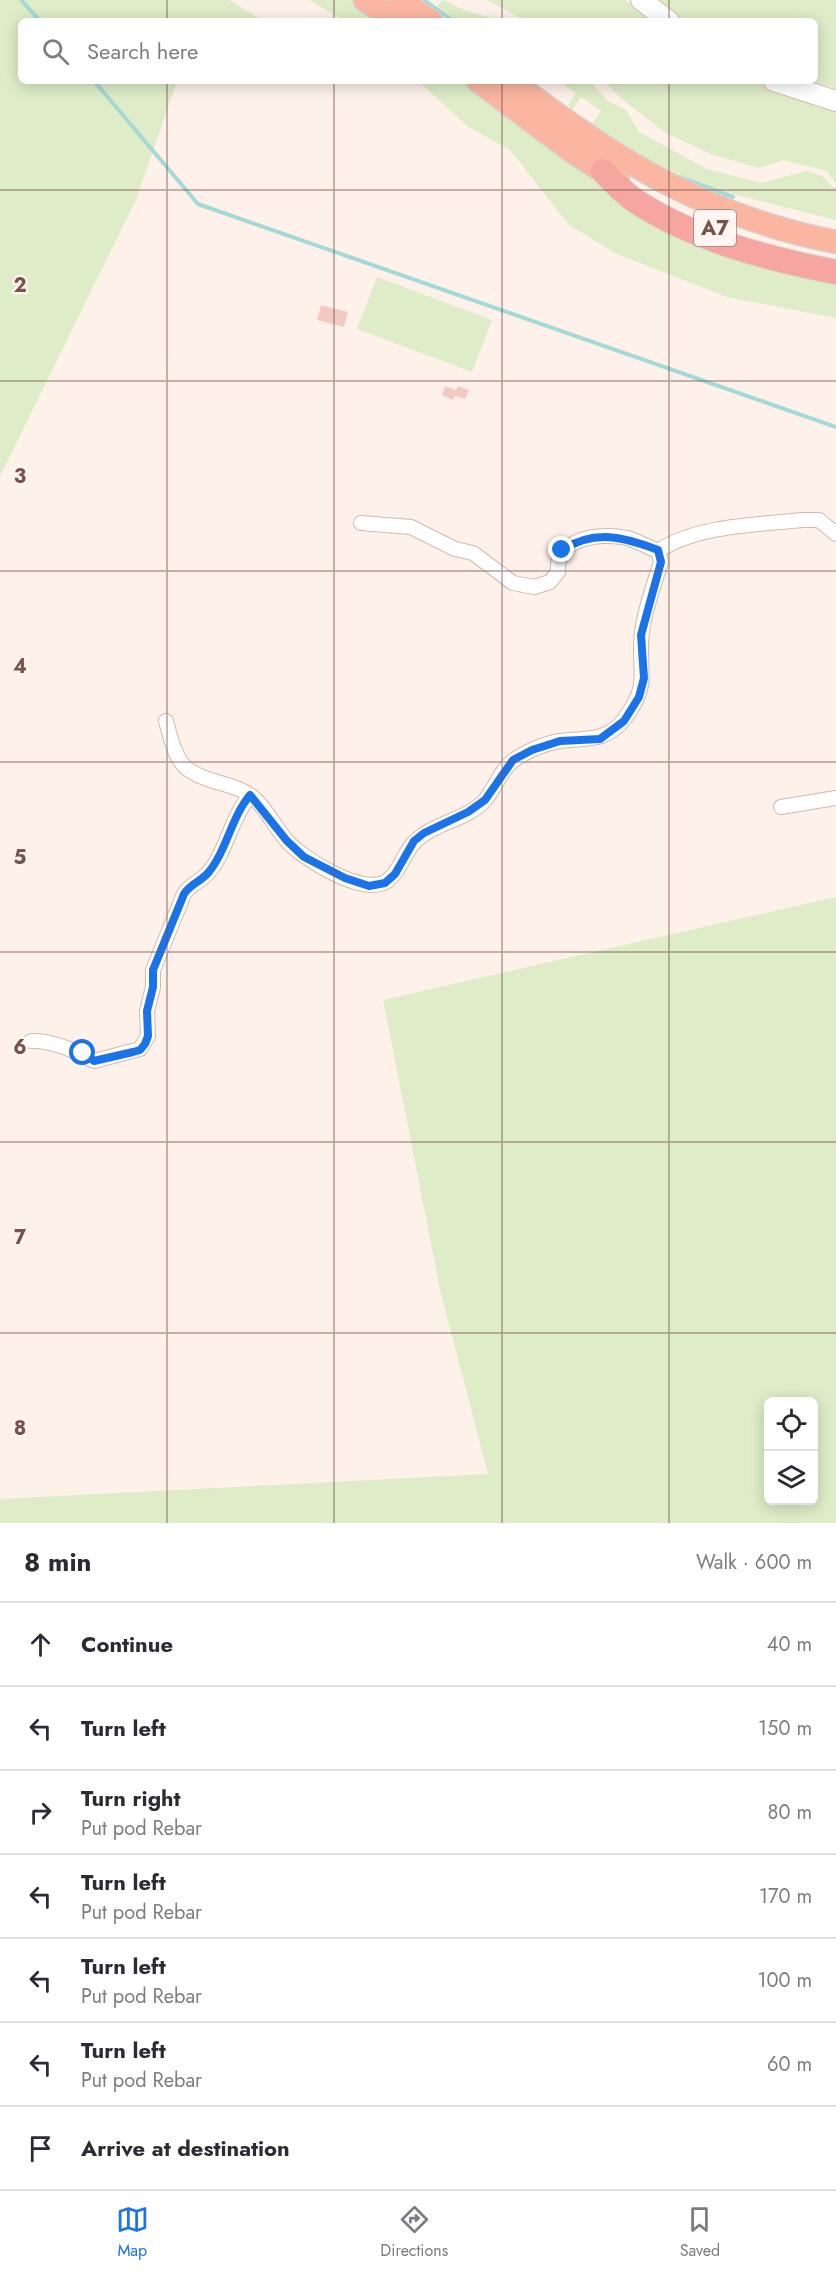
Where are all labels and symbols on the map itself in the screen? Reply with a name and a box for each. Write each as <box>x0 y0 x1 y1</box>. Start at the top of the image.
road number: A7 <box>694 210 736 246</box>
text: 2 <box>13 271 27 300</box>
text: 3 <box>14 462 26 491</box>
route end <box>548 536 574 562</box>
text: 4 <box>13 652 27 681</box>
text: 5 <box>14 843 27 872</box>
text: 6 <box>13 1033 27 1062</box>
route start <box>69 1039 95 1065</box>
text: 7 <box>14 1223 27 1252</box>
text: 8 <box>14 1414 26 1443</box>

